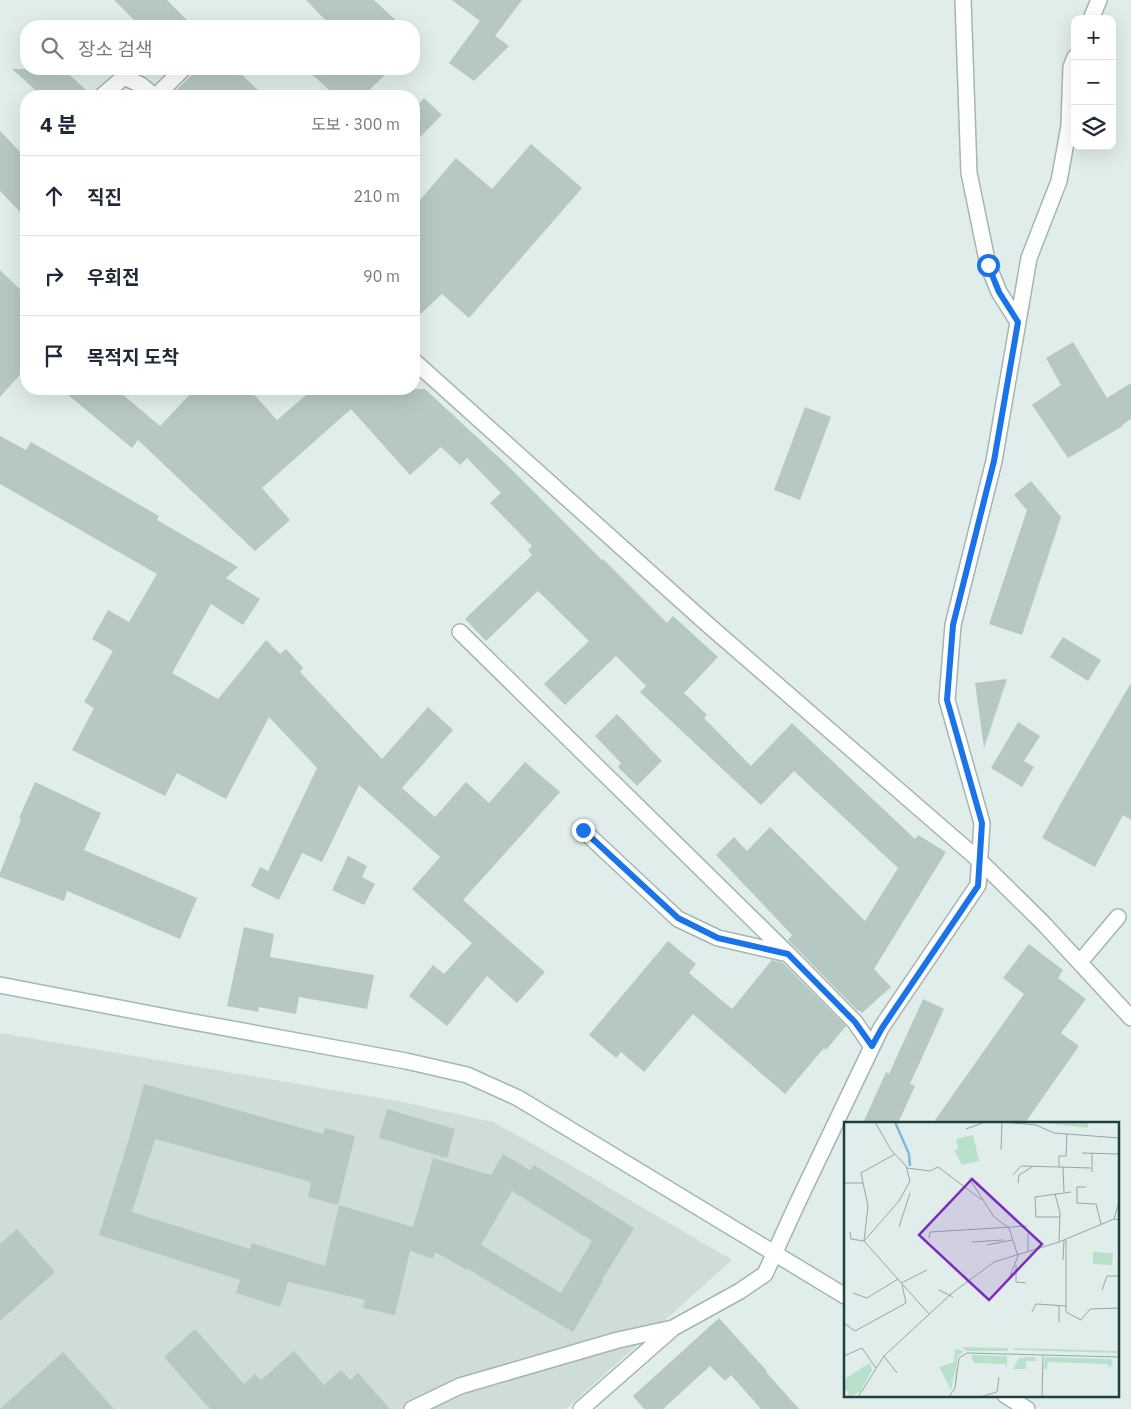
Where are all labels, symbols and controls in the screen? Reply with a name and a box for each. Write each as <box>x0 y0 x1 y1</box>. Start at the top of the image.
map controls <box>1071 15 1116 150</box>
button: + <box>1071 15 1116 60</box>
search box <box>20 20 420 75</box>
icon: search <box>38 34 66 62</box>
text: 장소 검색 <box>78 37 152 61</box>
button: − <box>1071 60 1116 105</box>
button: layers <box>1071 105 1116 150</box>
text: 4 분 <box>40 110 77 138</box>
text: 도보 · 300 m <box>311 114 400 134</box>
icon: ahead <box>40 182 68 210</box>
text: 직진 <box>87 185 122 209</box>
text: 210 m <box>353 186 400 206</box>
route start <box>977 254 1000 277</box>
icon: right <box>40 262 68 290</box>
text: 우회전 <box>87 265 139 289</box>
text: 90 m <box>363 266 400 286</box>
icon: arrive <box>40 342 68 370</box>
text: 목적지 도착 <box>87 345 179 369</box>
route end <box>572 819 595 842</box>
inset map <box>844 1122 1118 1396</box>

